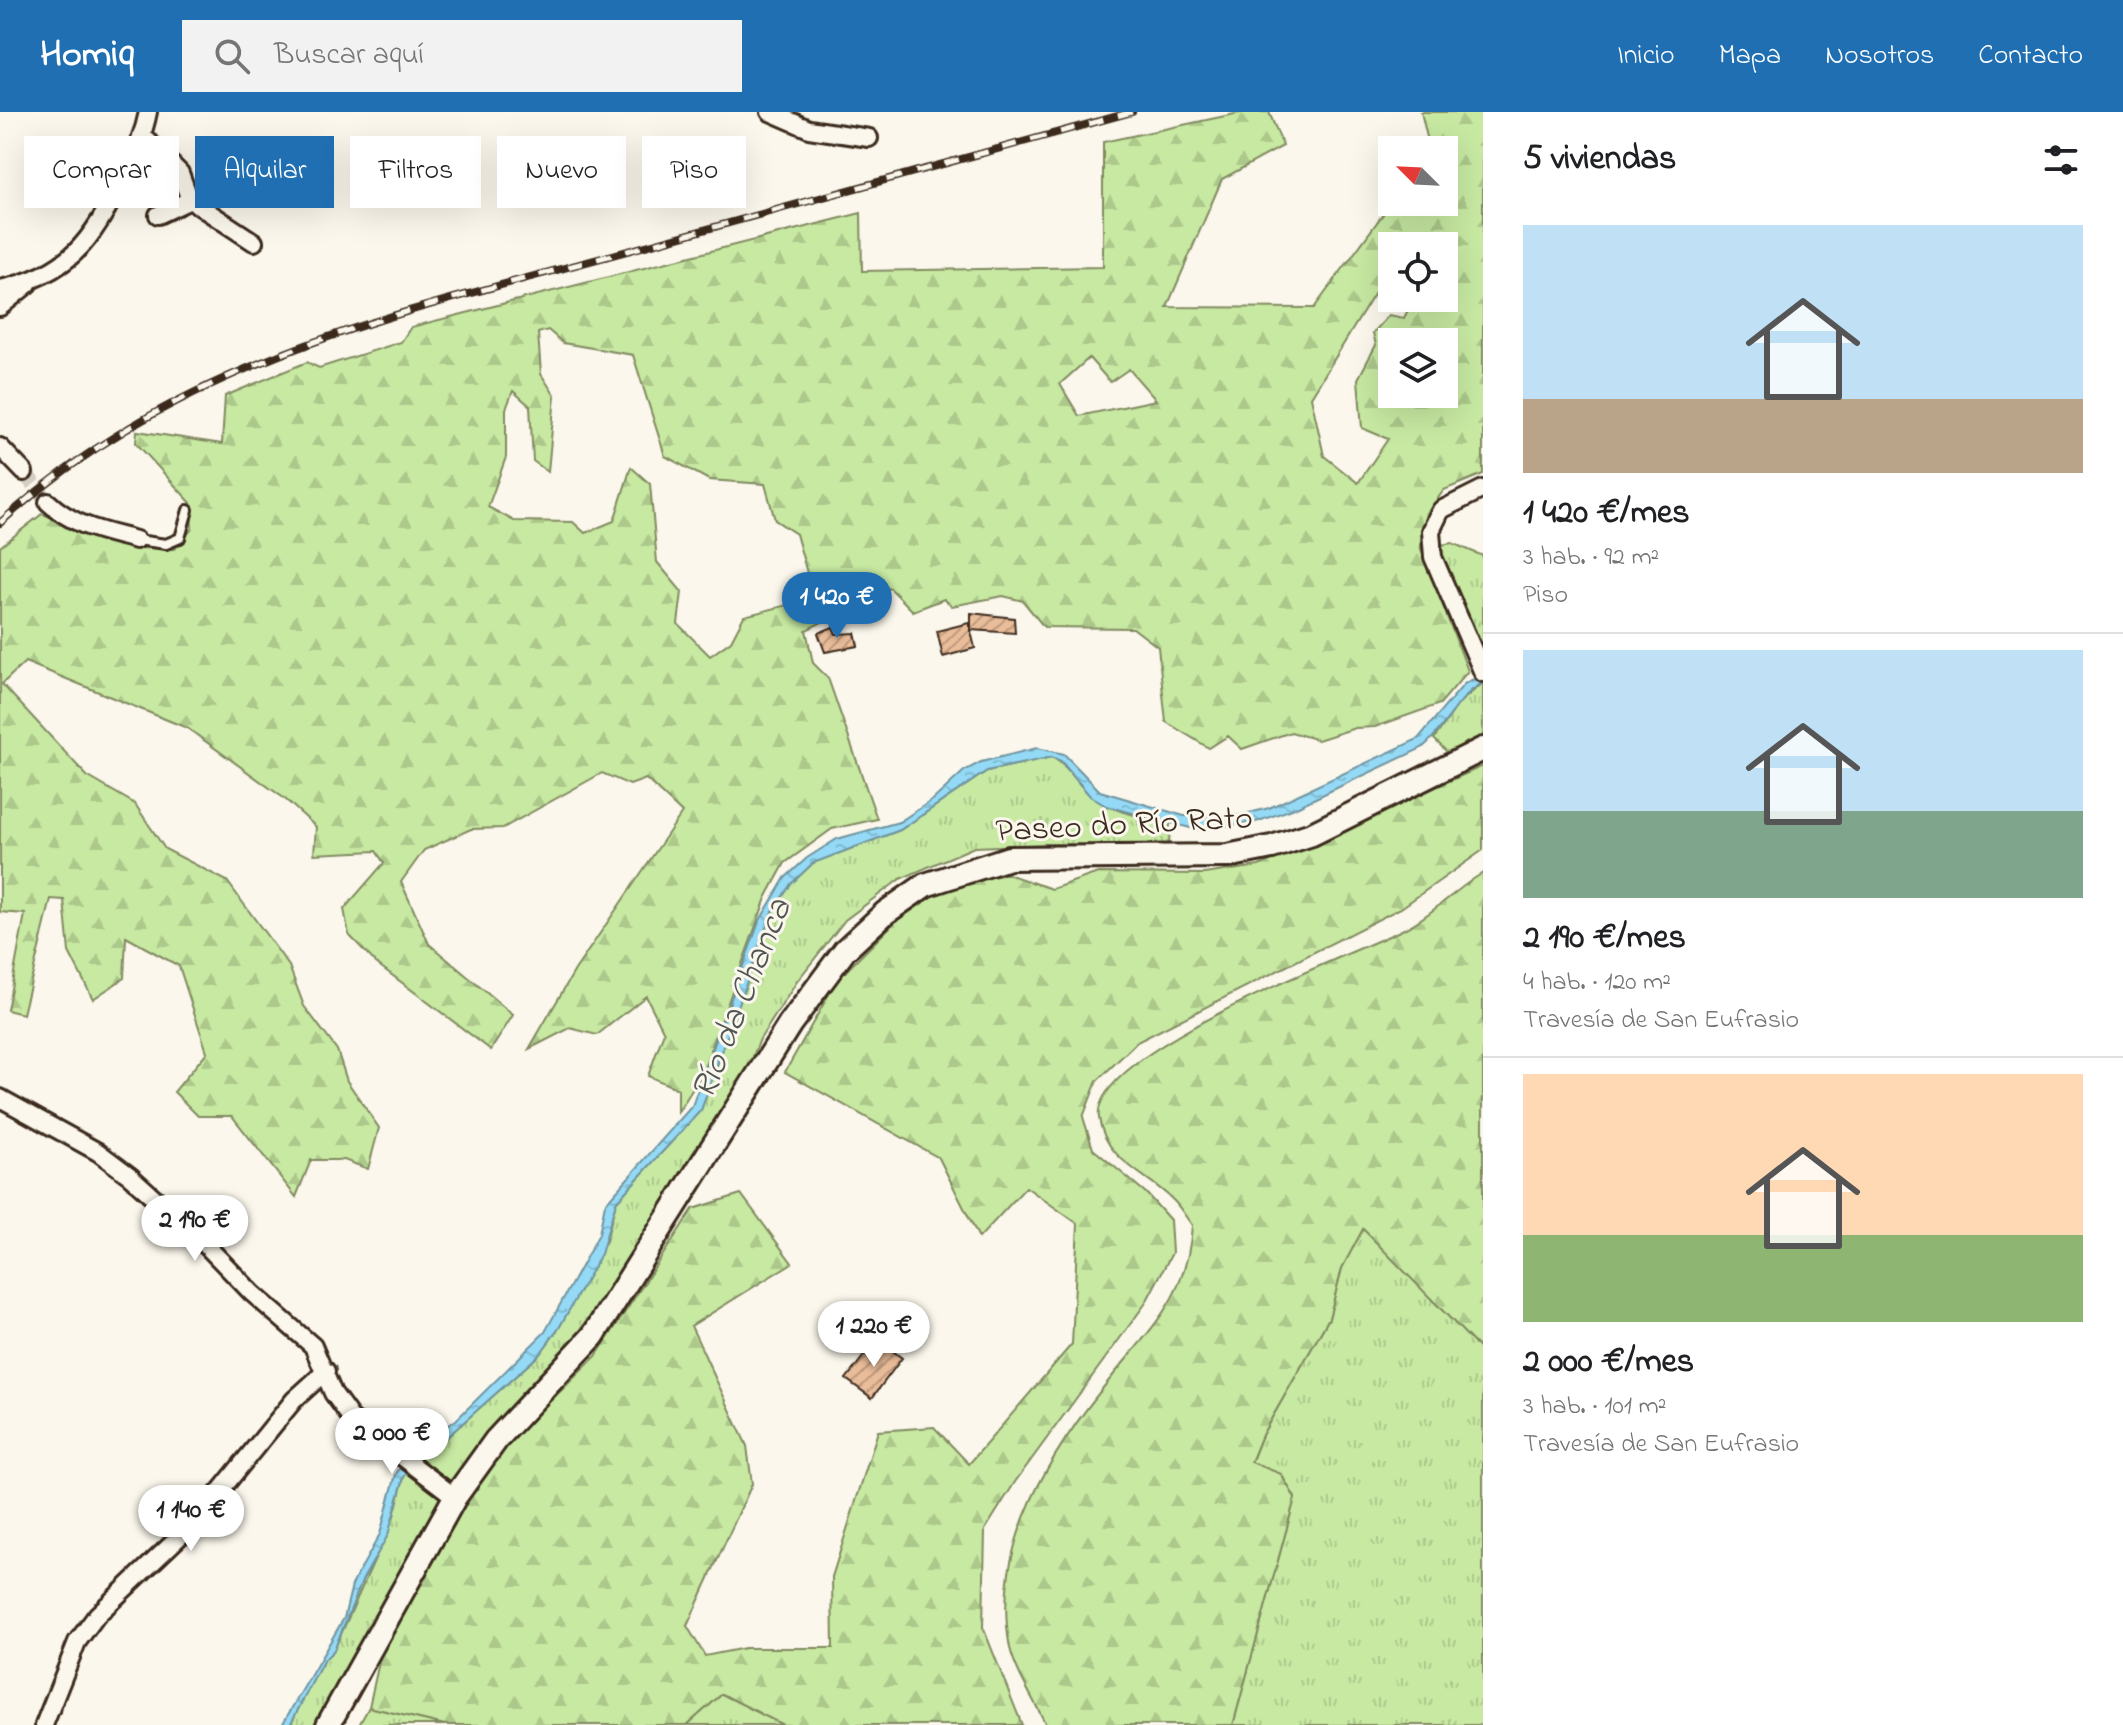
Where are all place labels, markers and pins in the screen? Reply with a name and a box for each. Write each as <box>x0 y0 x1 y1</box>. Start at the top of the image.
pin: 1 420 € <box>763 572 911 640</box>
pin: 2 190 € <box>121 1195 269 1263</box>
pin: 1 220 € <box>800 1301 948 1369</box>
pin: 2 000 € <box>318 1408 466 1476</box>
pin: 1 140 € <box>117 1485 265 1553</box>

